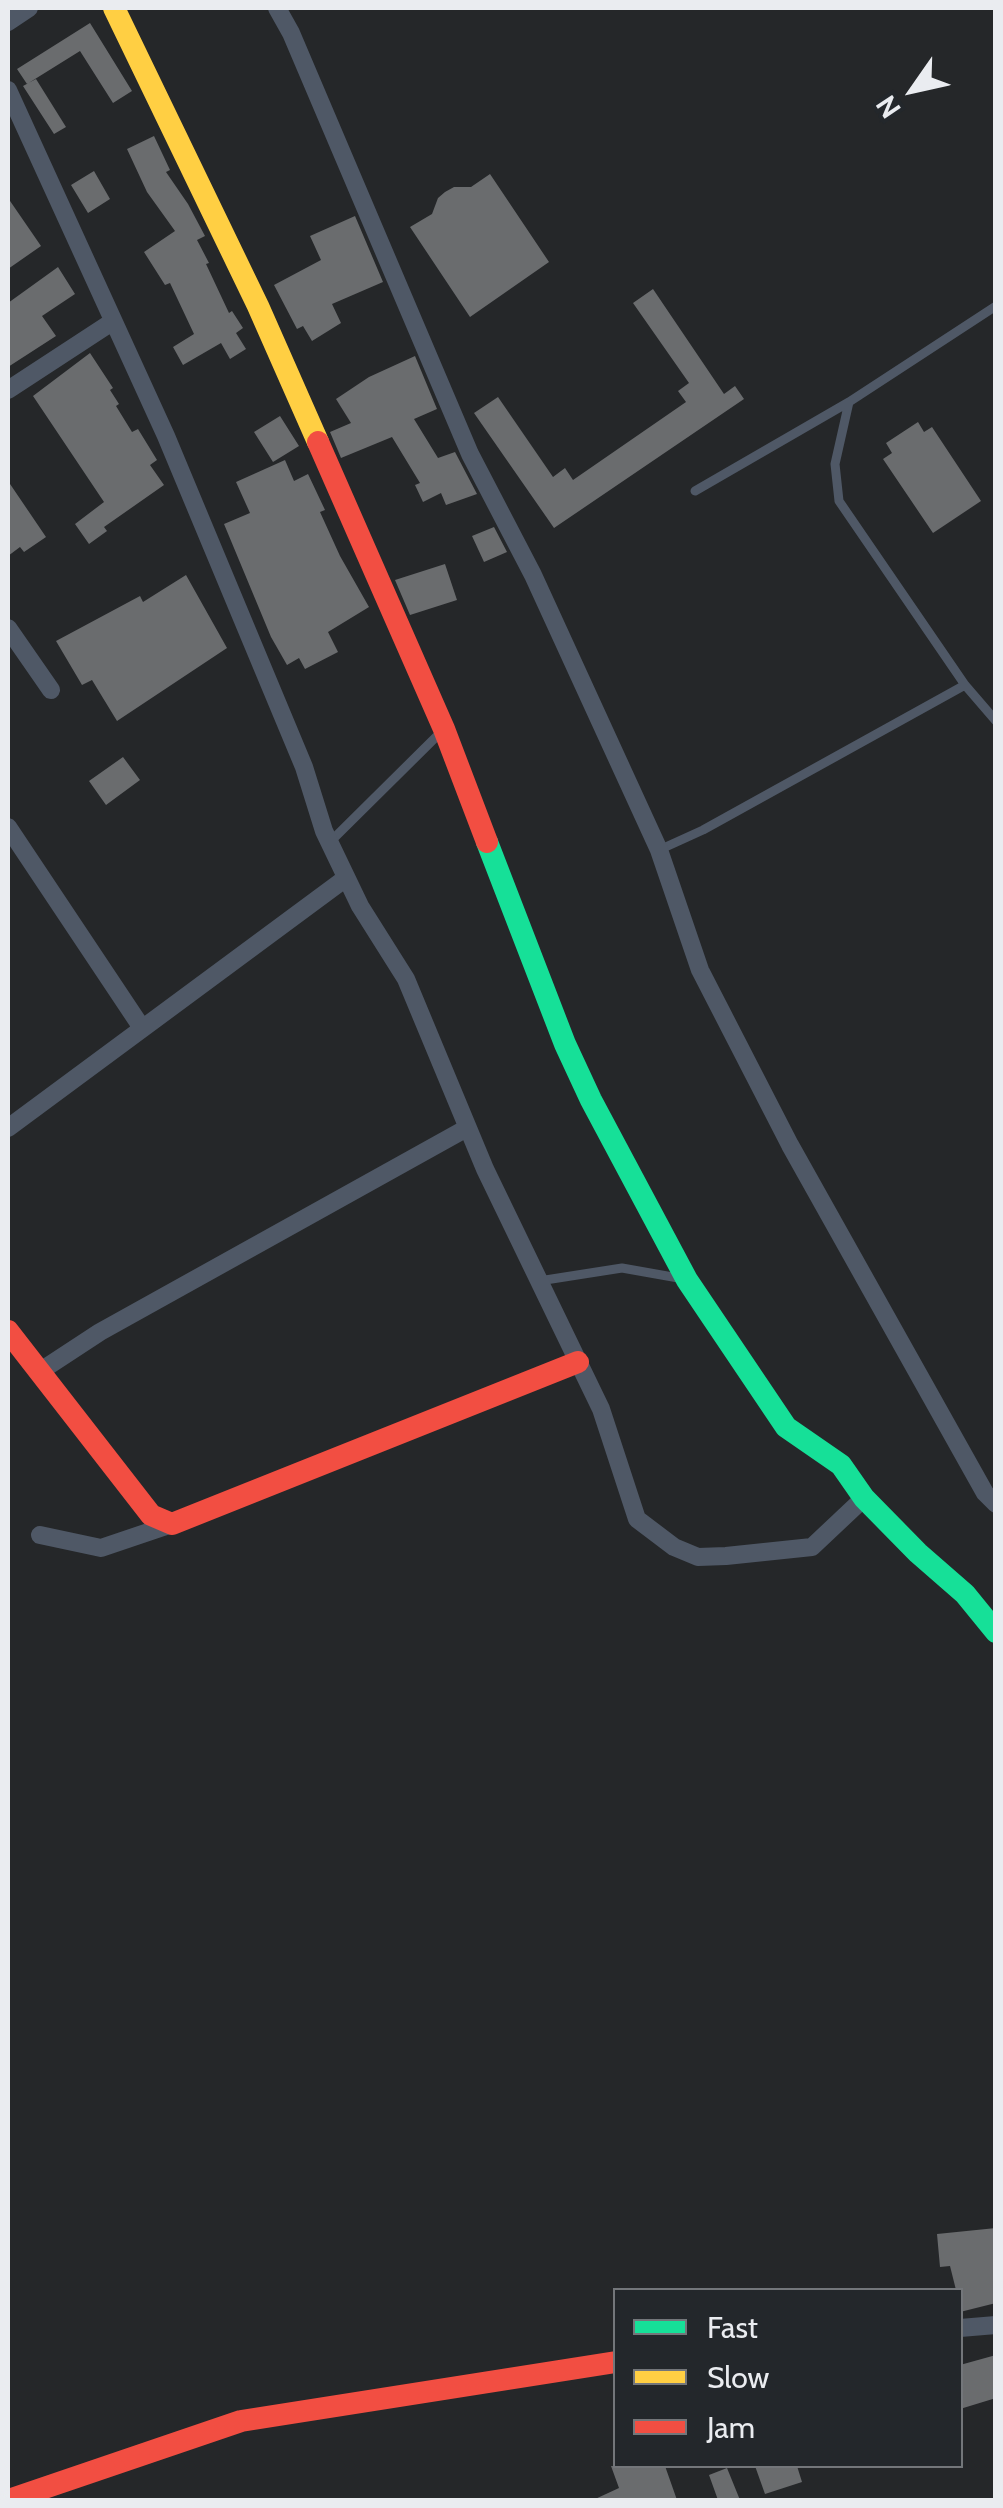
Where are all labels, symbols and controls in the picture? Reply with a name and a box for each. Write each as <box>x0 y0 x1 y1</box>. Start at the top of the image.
north arrow <box>863 40 963 140</box>
text: N <box>869 89 908 124</box>
legend <box>613 2288 963 2468</box>
text: Fast <box>707 2309 758 2346</box>
text: Slow <box>707 2359 769 2396</box>
text: Jam <box>707 2409 755 2446</box>

